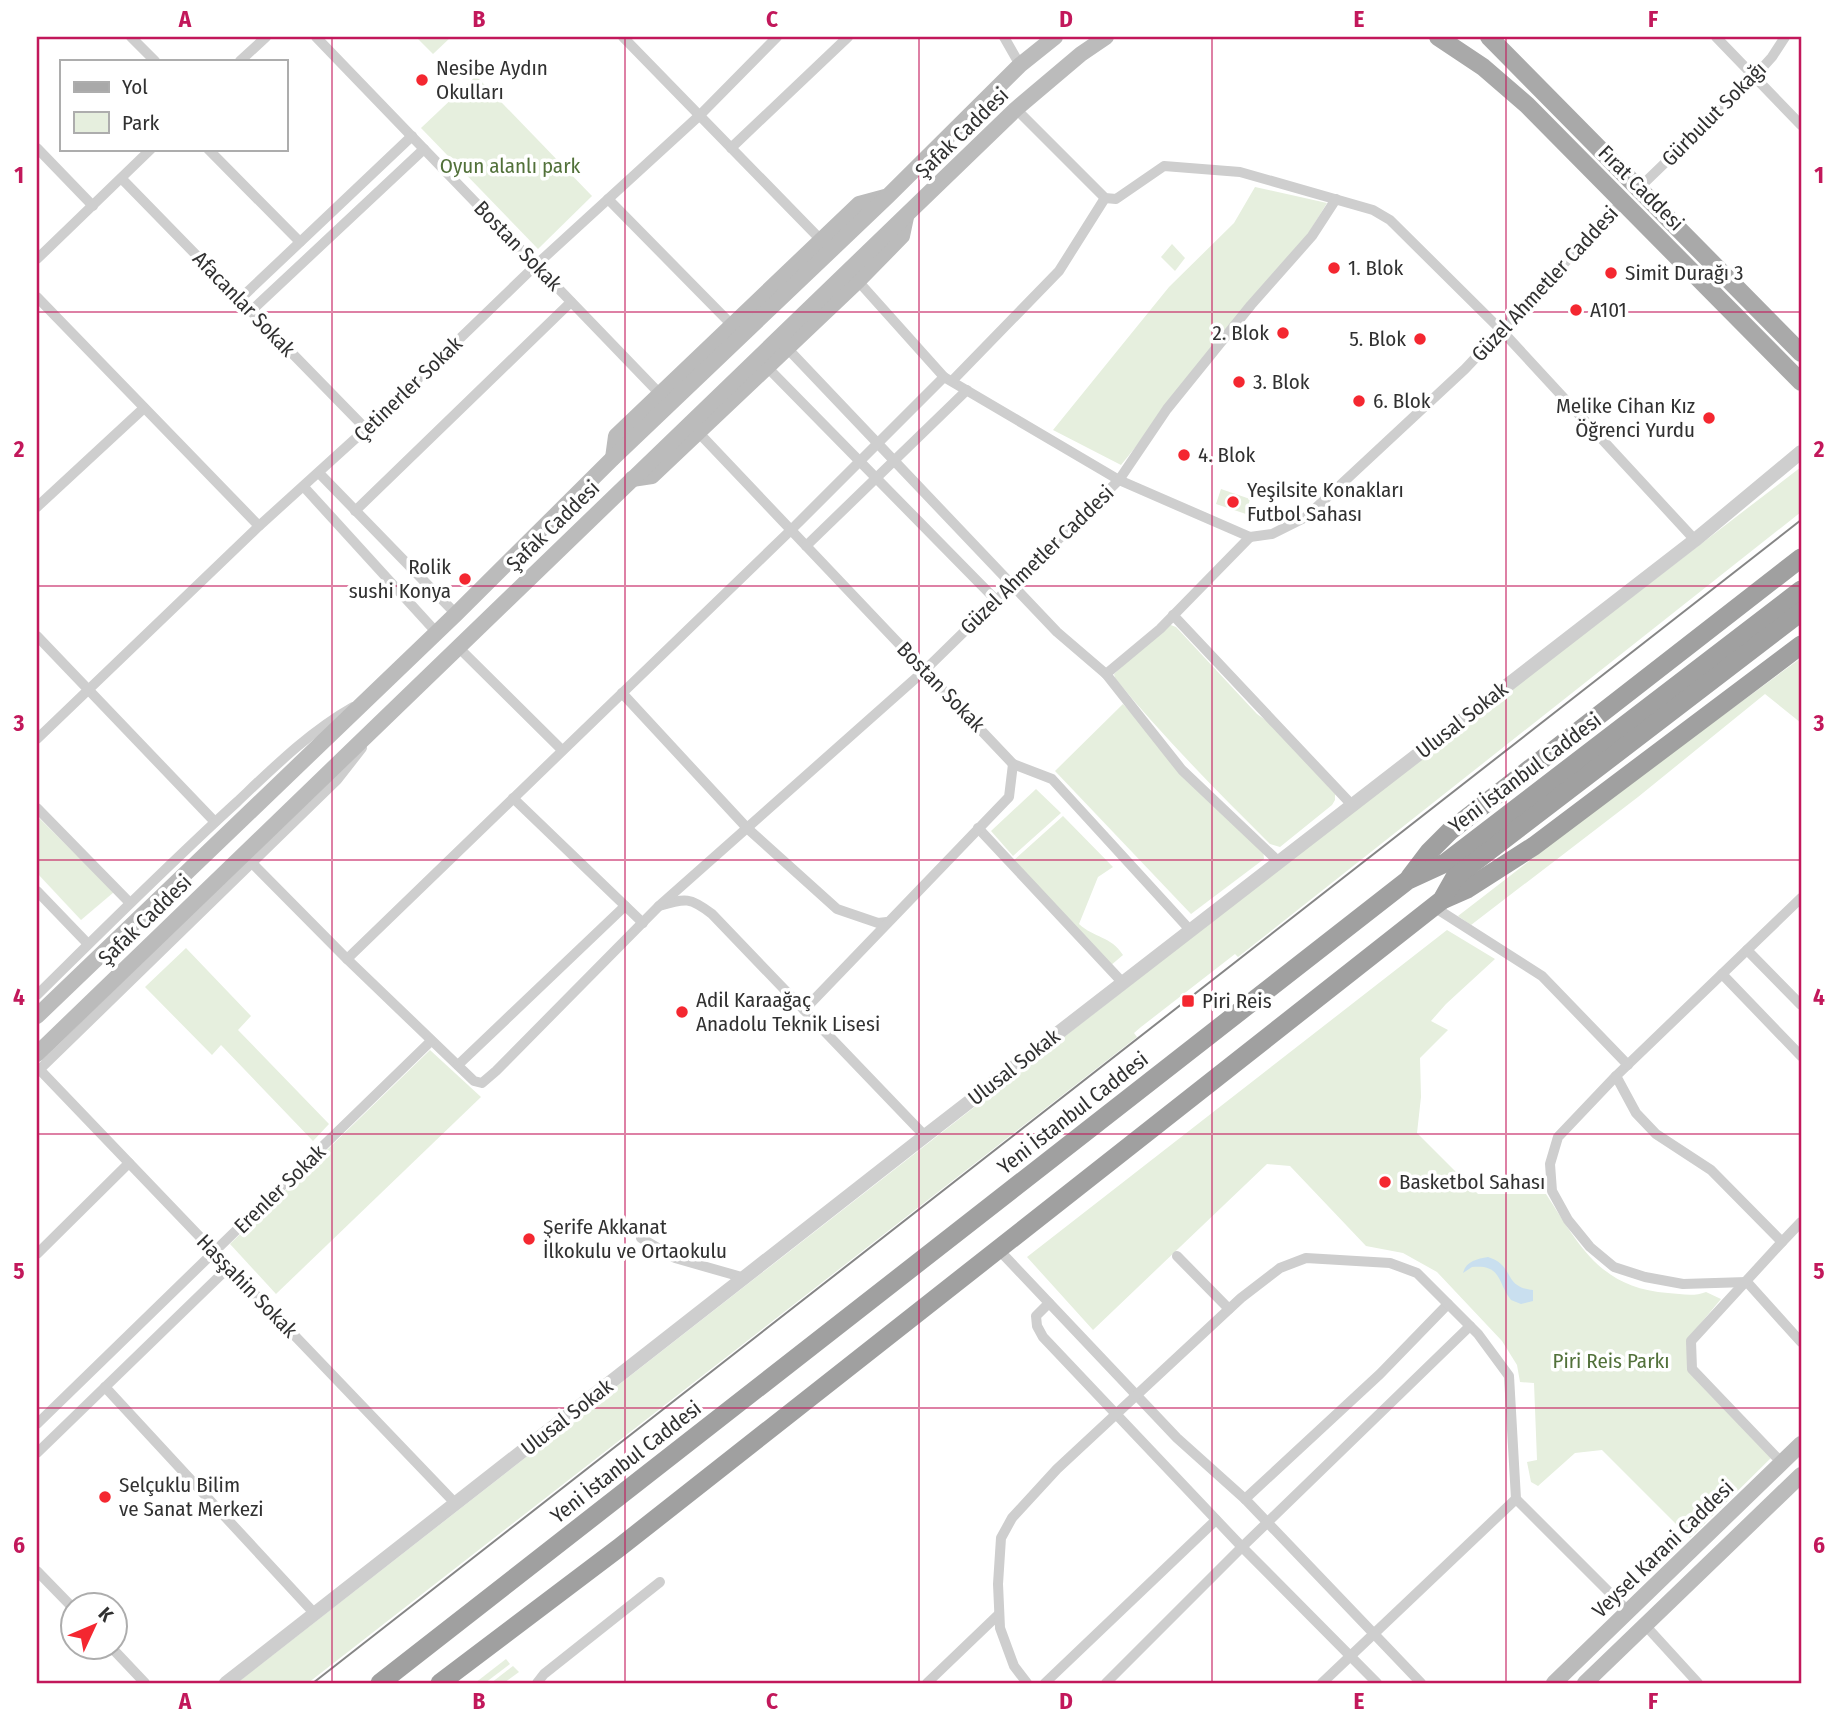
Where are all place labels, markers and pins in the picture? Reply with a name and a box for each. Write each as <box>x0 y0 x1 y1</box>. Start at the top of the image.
place label: Nesibe Aydın Okulları <box>436 55 548 105</box>
marker: Nesibe Aydın Okulları <box>414 72 430 88</box>
place label: 1. Blok <box>1348 255 1404 281</box>
marker: 1. Blok <box>1326 260 1342 276</box>
place label: Simit Durağı 3 <box>1625 260 1743 286</box>
marker: Simit Durağı 3 <box>1603 265 1619 281</box>
place label: A101 <box>1590 297 1627 323</box>
marker: A101 <box>1568 302 1584 318</box>
place label: 2. Blok <box>1213 320 1269 346</box>
marker: 2. Blok <box>1275 325 1291 341</box>
place label: 5. Blok <box>1349 326 1406 352</box>
marker: 5. Blok <box>1412 331 1428 347</box>
place label: 3. Blok <box>1253 369 1310 395</box>
marker: 3. Blok <box>1231 374 1247 390</box>
place label: 6. Blok <box>1373 388 1431 414</box>
marker: 6. Blok <box>1351 393 1367 409</box>
place label: Melike Cihan Kız Öğrenci Yurdu <box>1556 393 1695 443</box>
marker: Melike Cihan Kız Öğrenci Yurdu <box>1701 410 1717 426</box>
place label: 4. Blok <box>1198 442 1256 468</box>
marker: 4. Blok <box>1176 447 1192 463</box>
place label: Yeşilsite Konakları Futbol Sahası <box>1247 477 1404 527</box>
marker: Yeşilsite Konakları Futbol Sahası <box>1225 494 1241 510</box>
place label: Rolik sushi Konya <box>349 554 451 604</box>
marker: Rolik sushi Konya <box>457 571 473 587</box>
place label: Adil Karaağaç Anadolu Teknik Lisesi <box>696 987 880 1037</box>
place label: Piri Reis <box>1202 988 1272 1014</box>
marker: Piri Reis <box>1180 993 1196 1009</box>
marker: Adil Karaağaç Anadolu Teknik Lisesi <box>674 1004 690 1020</box>
place label: Basketbol Sahası <box>1399 1169 1545 1195</box>
marker: Basketbol Sahası <box>1377 1174 1393 1190</box>
place label: Şerife Akkanat İlkokulu ve Ortaokulu <box>543 1214 727 1264</box>
marker: Şerife Akkanat İlkokulu ve Ortaokulu <box>521 1231 537 1247</box>
place label: Selçuklu Bilim ve Sanat Merkezi <box>119 1472 263 1522</box>
marker: Selçuklu Bilim ve Sanat Merkezi <box>97 1489 113 1505</box>

